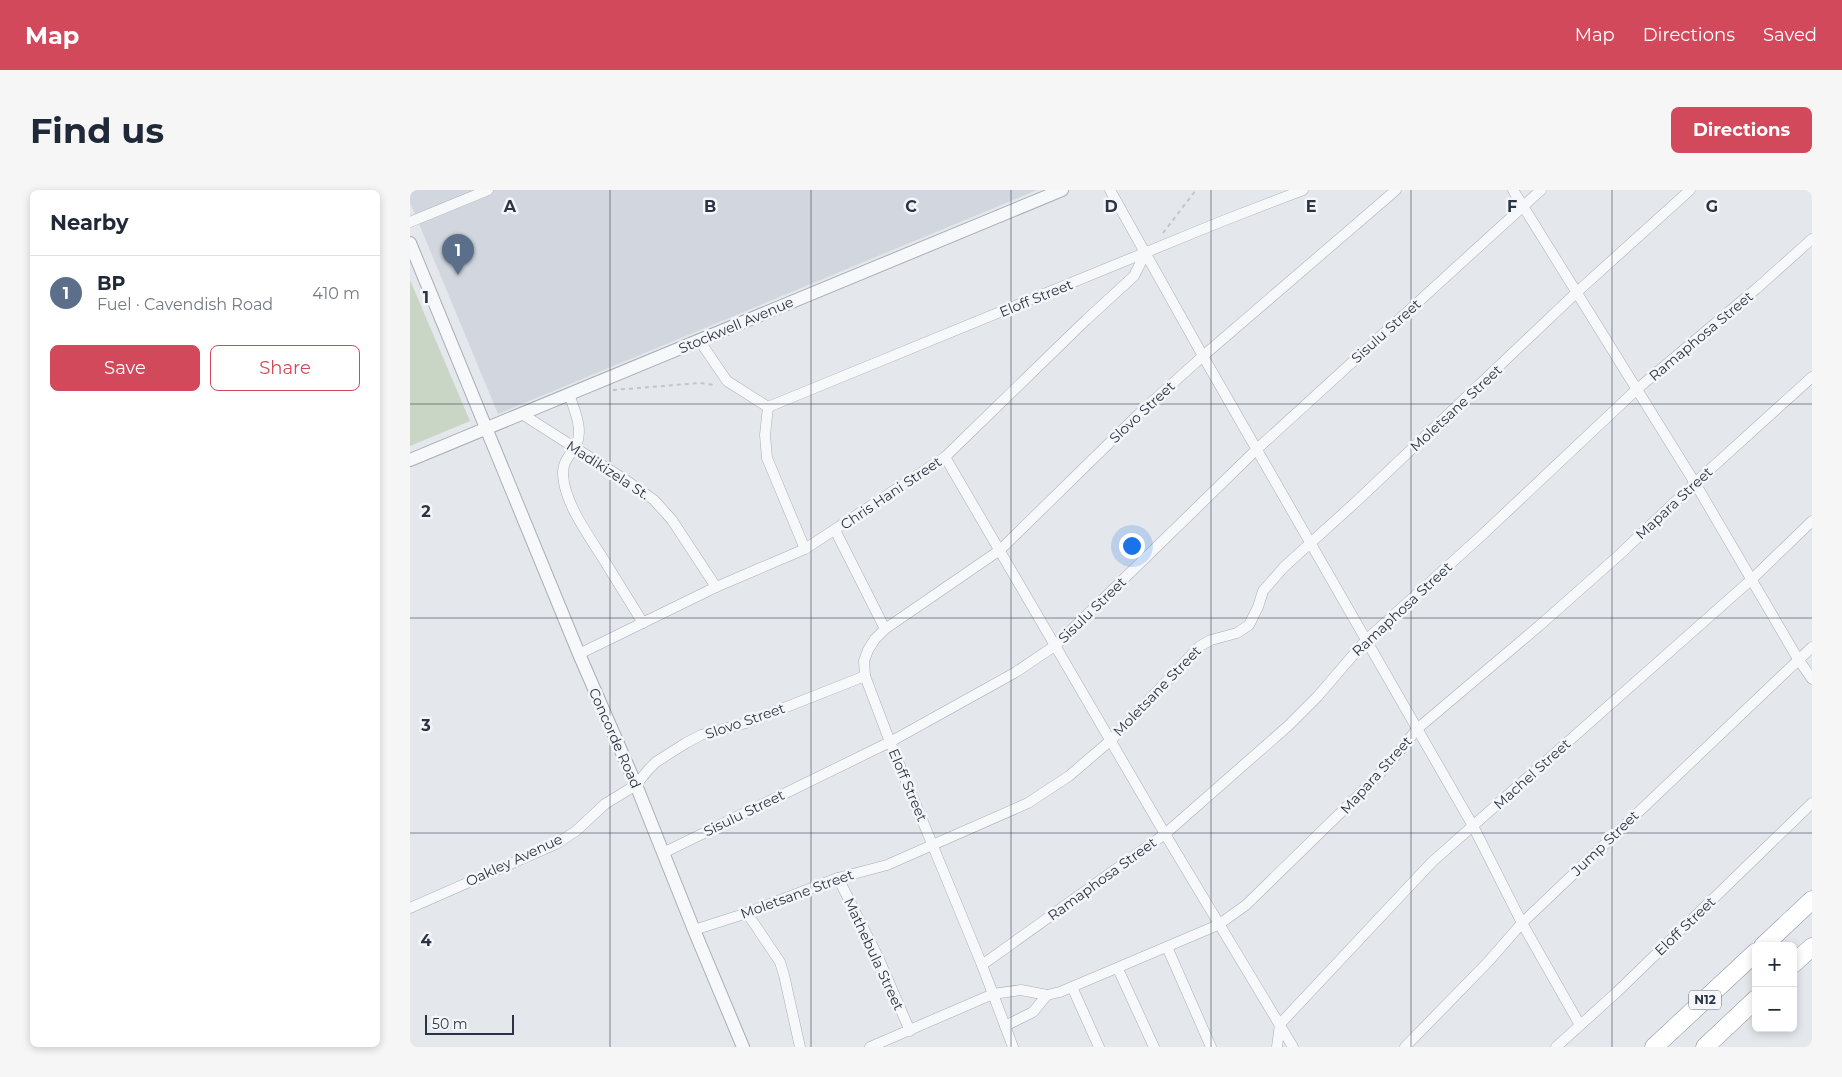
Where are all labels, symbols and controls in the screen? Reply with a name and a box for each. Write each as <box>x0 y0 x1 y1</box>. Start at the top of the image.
text: Map <box>25 21 79 50</box>
text: Map <box>1575 24 1615 46</box>
text: Directions <box>1643 24 1735 46</box>
text: Saved <box>1763 24 1817 46</box>
button: Directions <box>1671 107 1812 153</box>
text: Find us <box>30 109 164 152</box>
text: A <box>503 197 517 216</box>
text: B <box>704 197 716 216</box>
text: C <box>905 197 917 216</box>
text: D <box>1104 197 1118 216</box>
text: E <box>1306 197 1316 216</box>
text: F <box>1507 197 1517 216</box>
text: G <box>1706 197 1718 216</box>
text: Nearby <box>50 210 129 235</box>
pin: 1 <box>442 234 474 275</box>
text: BP <box>97 272 125 295</box>
street label: Eloff Street <box>997 275 1076 321</box>
text: 1 <box>63 284 69 303</box>
text: 410 m <box>312 284 360 303</box>
street label: Ramaphosa Street <box>1645 287 1757 385</box>
text: 1 <box>423 288 429 307</box>
street label: Stockwell Avenue <box>676 293 796 357</box>
text: Fuel · Cavendish Road <box>97 295 273 314</box>
street label: Sisulu Street <box>1347 295 1425 367</box>
button: Save <box>50 345 200 391</box>
button: Share <box>210 345 360 391</box>
street label: Moletsane Street <box>1406 361 1506 455</box>
street label: Slovo Street <box>1105 377 1179 447</box>
street label: Madikizela St. <box>563 436 653 504</box>
street label: Chris Hani Street <box>837 452 945 533</box>
street label: Mapara Street <box>1632 463 1716 543</box>
text: 2 <box>421 502 431 521</box>
your location <box>1119 533 1145 559</box>
street label: Ramaphosa Street <box>1348 558 1456 660</box>
street label: Sisulu Street <box>1054 573 1130 647</box>
street label: Moletsane Street <box>1109 642 1205 740</box>
street label: Concorde Road <box>585 685 645 791</box>
street label: Slovo Street <box>703 699 788 743</box>
text: 3 <box>420 716 431 735</box>
street label: Mapara Street <box>1336 732 1416 818</box>
street label: Machel Street <box>1490 735 1574 813</box>
street label: Eloff Street <box>885 746 932 824</box>
street label: Sisulu Street <box>701 786 788 840</box>
street label: Jump Street <box>1567 806 1643 880</box>
street label: Oakley Avenue <box>463 830 565 890</box>
street label: Ramaphosa Street <box>1044 833 1160 925</box>
street label: Moletsane Street <box>738 865 856 923</box>
street label: Eloff Street <box>1651 892 1719 959</box>
street label: Mathebula Street <box>840 895 908 1013</box>
text: 4 <box>420 931 432 950</box>
map controls <box>1752 942 1797 1032</box>
button: + <box>1752 942 1797 987</box>
button: − <box>1752 987 1797 1032</box>
road number: N12 <box>1689 990 1721 1010</box>
scale bar <box>425 1012 514 1035</box>
text: 50 m <box>432 1015 468 1033</box>

